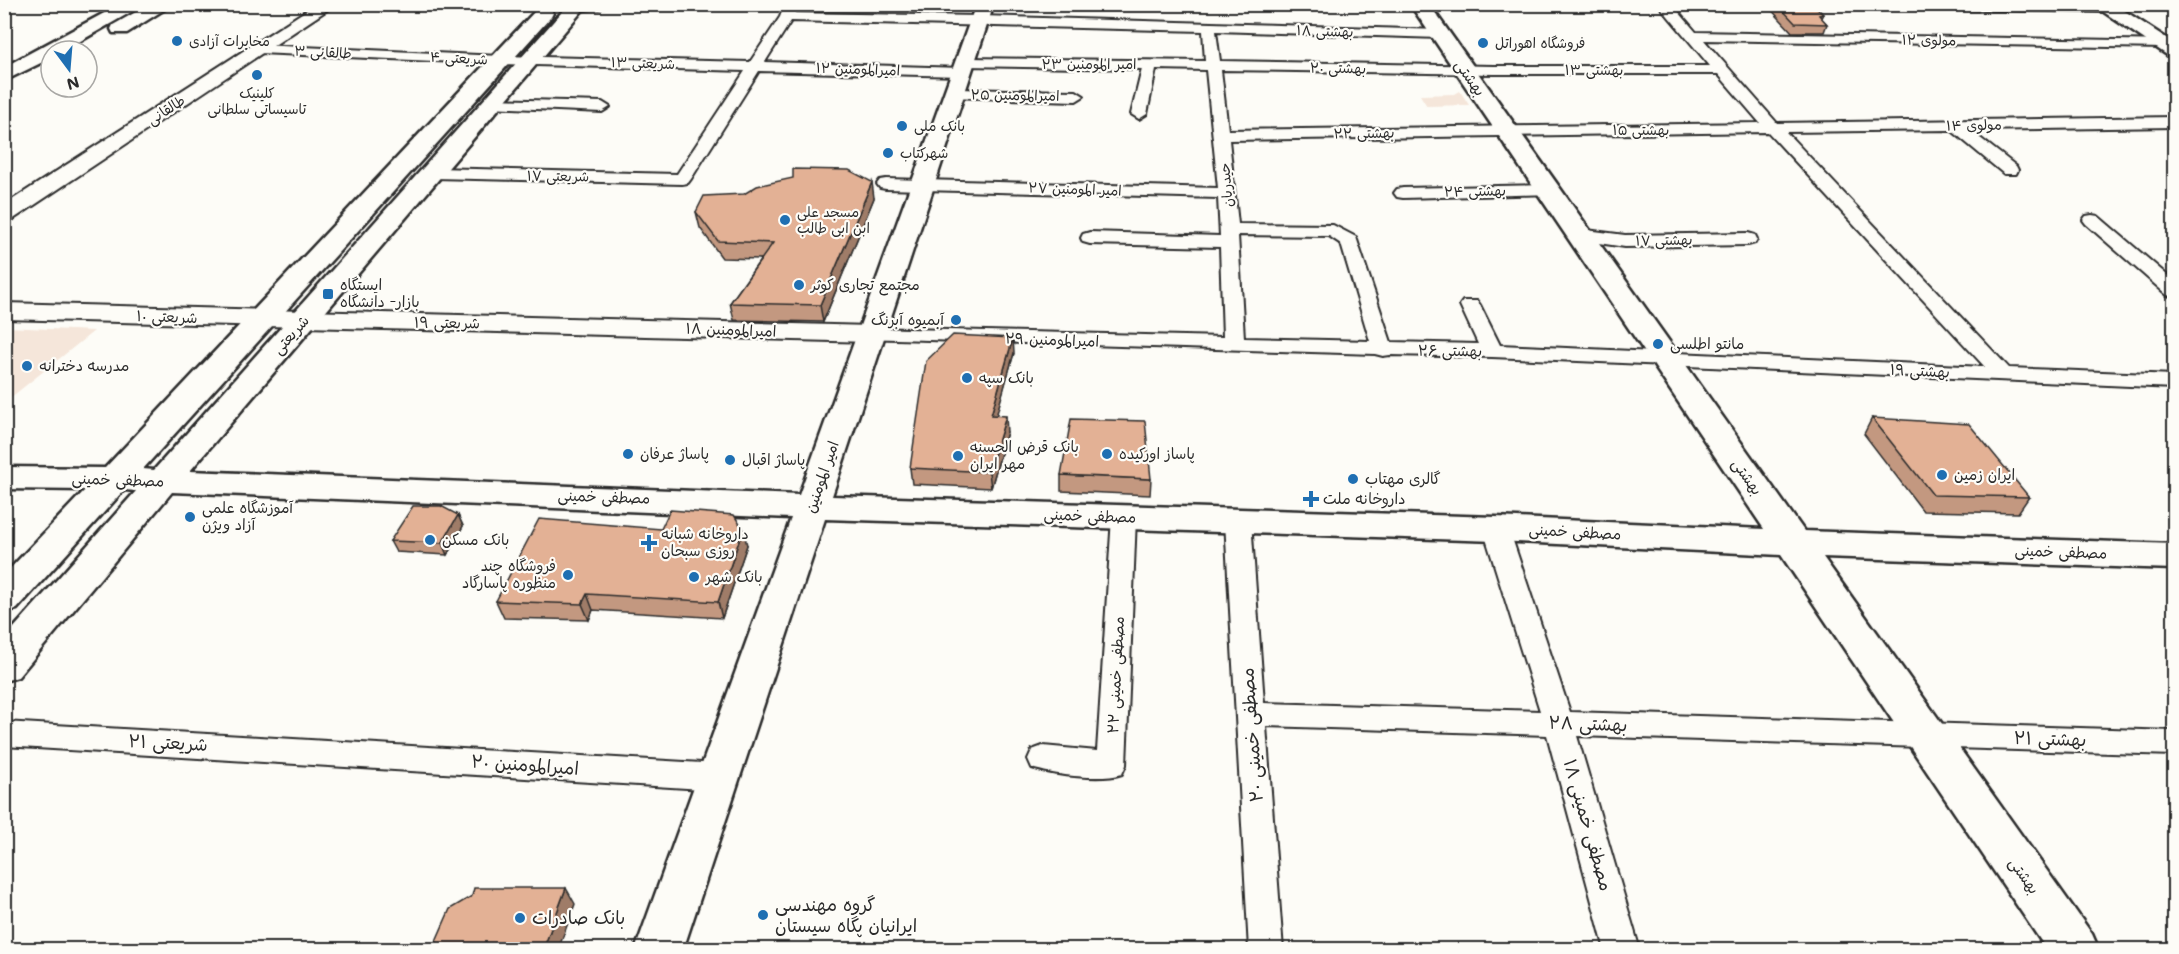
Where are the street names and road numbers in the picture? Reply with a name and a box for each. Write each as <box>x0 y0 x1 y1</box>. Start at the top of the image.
street label: بهشتی ۱۸ <box>1296 20 1354 41</box>
street label: مولوی ۱۲ <box>1902 30 1956 49</box>
street label: طالقانی ۳ <box>294 41 352 62</box>
street label: شریعتی ۴ <box>430 46 488 69</box>
street label: شریعتی ۱۳ <box>611 52 675 73</box>
street label: امیر المومنین ۲۳ <box>1041 54 1137 73</box>
street label: بهشتی <box>1450 55 1491 100</box>
street label: امیرالمومنین ۱۲ <box>816 58 900 79</box>
street label: بهشتی ۲۰ <box>1310 58 1366 77</box>
street label: بهشتی ۱۳ <box>1565 60 1623 79</box>
street label: امیرالمومنین ۲۵ <box>970 84 1060 105</box>
street label: طالقانی <box>143 90 188 129</box>
street label: مولوی ۱۴ <box>1946 115 2002 134</box>
street label: بهشتی ۱۵ <box>1613 120 1669 139</box>
street label: بهشتی ۲۲ <box>1333 122 1395 143</box>
street label: حیدریان <box>1214 162 1237 208</box>
street label: شریعتی ۱۷ <box>527 165 589 186</box>
street label: امیر المومنین ۲۷ <box>1028 177 1122 200</box>
street label: بهشتی ۲۴ <box>1444 180 1506 201</box>
street label: بهشتی ۱۷ <box>1635 230 1693 249</box>
street label: شریعتی ۱۰ <box>136 305 198 328</box>
street label: شریعتی <box>267 311 314 359</box>
street label: شریعتی ۱۹ <box>414 311 480 334</box>
street label: امیرالمومنین ۱۸ <box>685 317 777 341</box>
street label: امیرالمومنین ۲۹ <box>1005 327 1099 351</box>
street label: بهشتی ۲۶ <box>1418 339 1482 362</box>
street label: بهشتی ۱۹ <box>1890 358 1951 383</box>
street label: امیر المومنین <box>799 438 843 515</box>
street label: بهشتی <box>1727 454 1768 499</box>
street label: مصطفی خمینی <box>71 467 165 492</box>
street label: مصطفی خمینی <box>557 484 651 509</box>
street label: مصطفی خمینی <box>1043 503 1137 528</box>
street label: مصطفی خمینی <box>1528 519 1622 544</box>
street label: مصطفی خمینی <box>2014 539 2108 564</box>
street label: مصطفی خمینی ۲۲ <box>1102 616 1129 734</box>
street label: مصطفی خمینی ۲۰ <box>1234 667 1268 803</box>
street label: بهشتی ۲۸ <box>1548 710 1628 736</box>
street label: بهشتی ۲۱ <box>2013 725 2087 751</box>
street label: شریعتی ۲۱ <box>128 728 208 756</box>
street label: امیرالمومنین ۲۰ <box>471 748 580 780</box>
street label: مصطفی خمینی ۱۸ <box>1559 756 1619 893</box>
street label: بهشتی <box>2004 853 2045 898</box>

